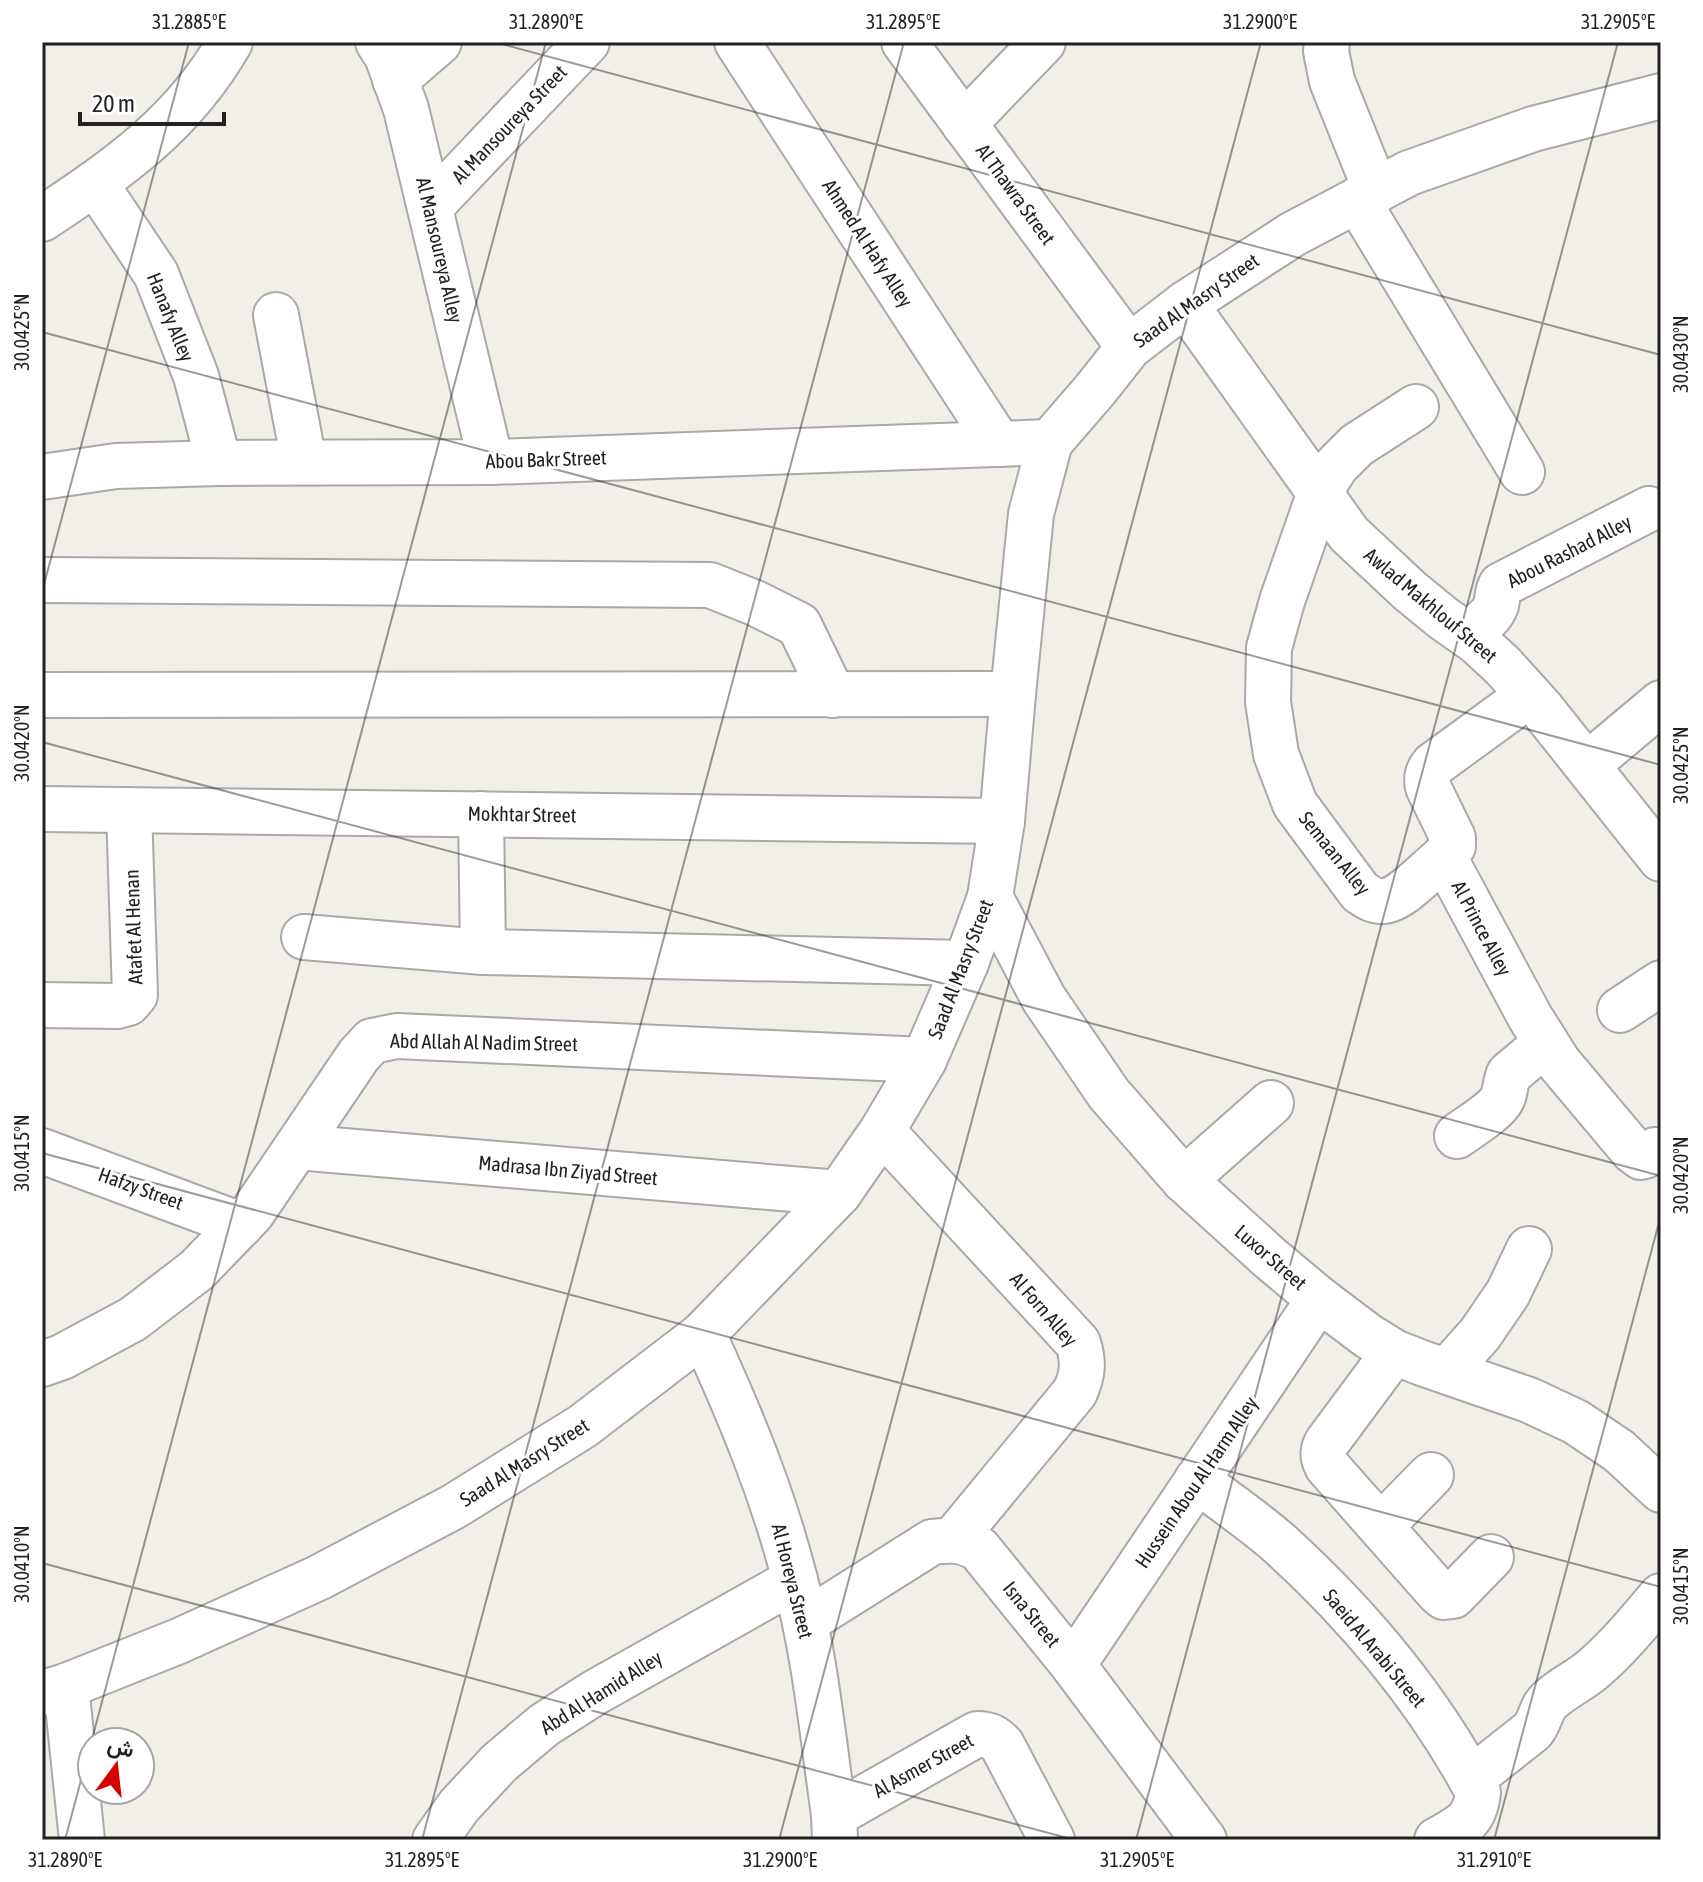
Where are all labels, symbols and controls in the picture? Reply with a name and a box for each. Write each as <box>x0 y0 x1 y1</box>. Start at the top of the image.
text: 31.2885°E <box>152 10 226 33</box>
text: 31.2890°E <box>509 10 583 33</box>
text: 31.2895°E <box>866 10 940 33</box>
text: 31.2900°E <box>1223 10 1297 33</box>
text: 31.2905°E <box>1581 10 1655 33</box>
street label: Al Mansoureya Street <box>447 60 571 188</box>
scale bar <box>80 76 224 126</box>
text: 20 m <box>92 90 135 117</box>
street label: Al Thawra Street <box>972 139 1060 249</box>
street label: Al Mansoureya Alley <box>412 175 468 325</box>
street label: Ahmed Al Hafy Alley <box>818 175 918 311</box>
street label: Saad Al Masry Street <box>1129 248 1263 352</box>
street label: Hanafy Alley <box>143 269 199 365</box>
text: 30.0425°N <box>10 293 33 371</box>
text: 30.0430°N <box>1669 315 1692 393</box>
street label: Abou Bakr Street <box>485 445 607 473</box>
street label: Abou Rashad Alley <box>1503 510 1635 592</box>
street label: Awlad Makhlouf Street <box>1360 543 1502 667</box>
text: 30.0420°N <box>10 704 33 782</box>
text: 30.0425°N <box>1669 726 1692 804</box>
street label: Mokhtar Street <box>467 802 577 826</box>
street label: Semaan Alley <box>1295 807 1375 899</box>
street label: Atafet Al Henan <box>119 869 147 985</box>
street label: Al Prince Alley <box>1447 877 1517 979</box>
street label: Saad Al Masry Street <box>923 896 997 1042</box>
street label: Abd Allah Al Nadim Street <box>390 1029 578 1055</box>
text: 30.0415°N <box>10 1114 33 1192</box>
text: 30.0420°N <box>1669 1136 1692 1214</box>
street label: Madrasa Ibn Ziyad Street <box>477 1151 659 1189</box>
street label: Hafzy Street <box>95 1162 187 1214</box>
street label: Luxor Street <box>1231 1220 1312 1294</box>
street label: Al Forn Alley <box>1006 1267 1082 1351</box>
street label: Hussein Abou Al Harm Alley <box>1130 1392 1262 1572</box>
street label: Saad Al Masry Street <box>455 1413 593 1511</box>
street label: Al Horeya Street <box>768 1521 818 1641</box>
text: 30.0410°N <box>10 1525 33 1603</box>
text: 30.0415°N <box>1669 1547 1692 1625</box>
street label: Isna Street <box>999 1577 1066 1652</box>
street label: Saeid Al Arabi Street <box>1319 1584 1431 1712</box>
street label: Abd Al Hamid Alley <box>536 1645 666 1739</box>
north arrow <box>76 1726 156 1806</box>
street label: Al Asmer Street <box>869 1728 977 1802</box>
text: ش <box>105 1731 137 1764</box>
text: 31.2890°E <box>28 1848 102 1871</box>
text: 31.2895°E <box>385 1848 459 1871</box>
text: 31.2900°E <box>743 1848 817 1871</box>
text: 31.2905°E <box>1100 1848 1174 1871</box>
text: 31.2910°E <box>1457 1848 1531 1871</box>

